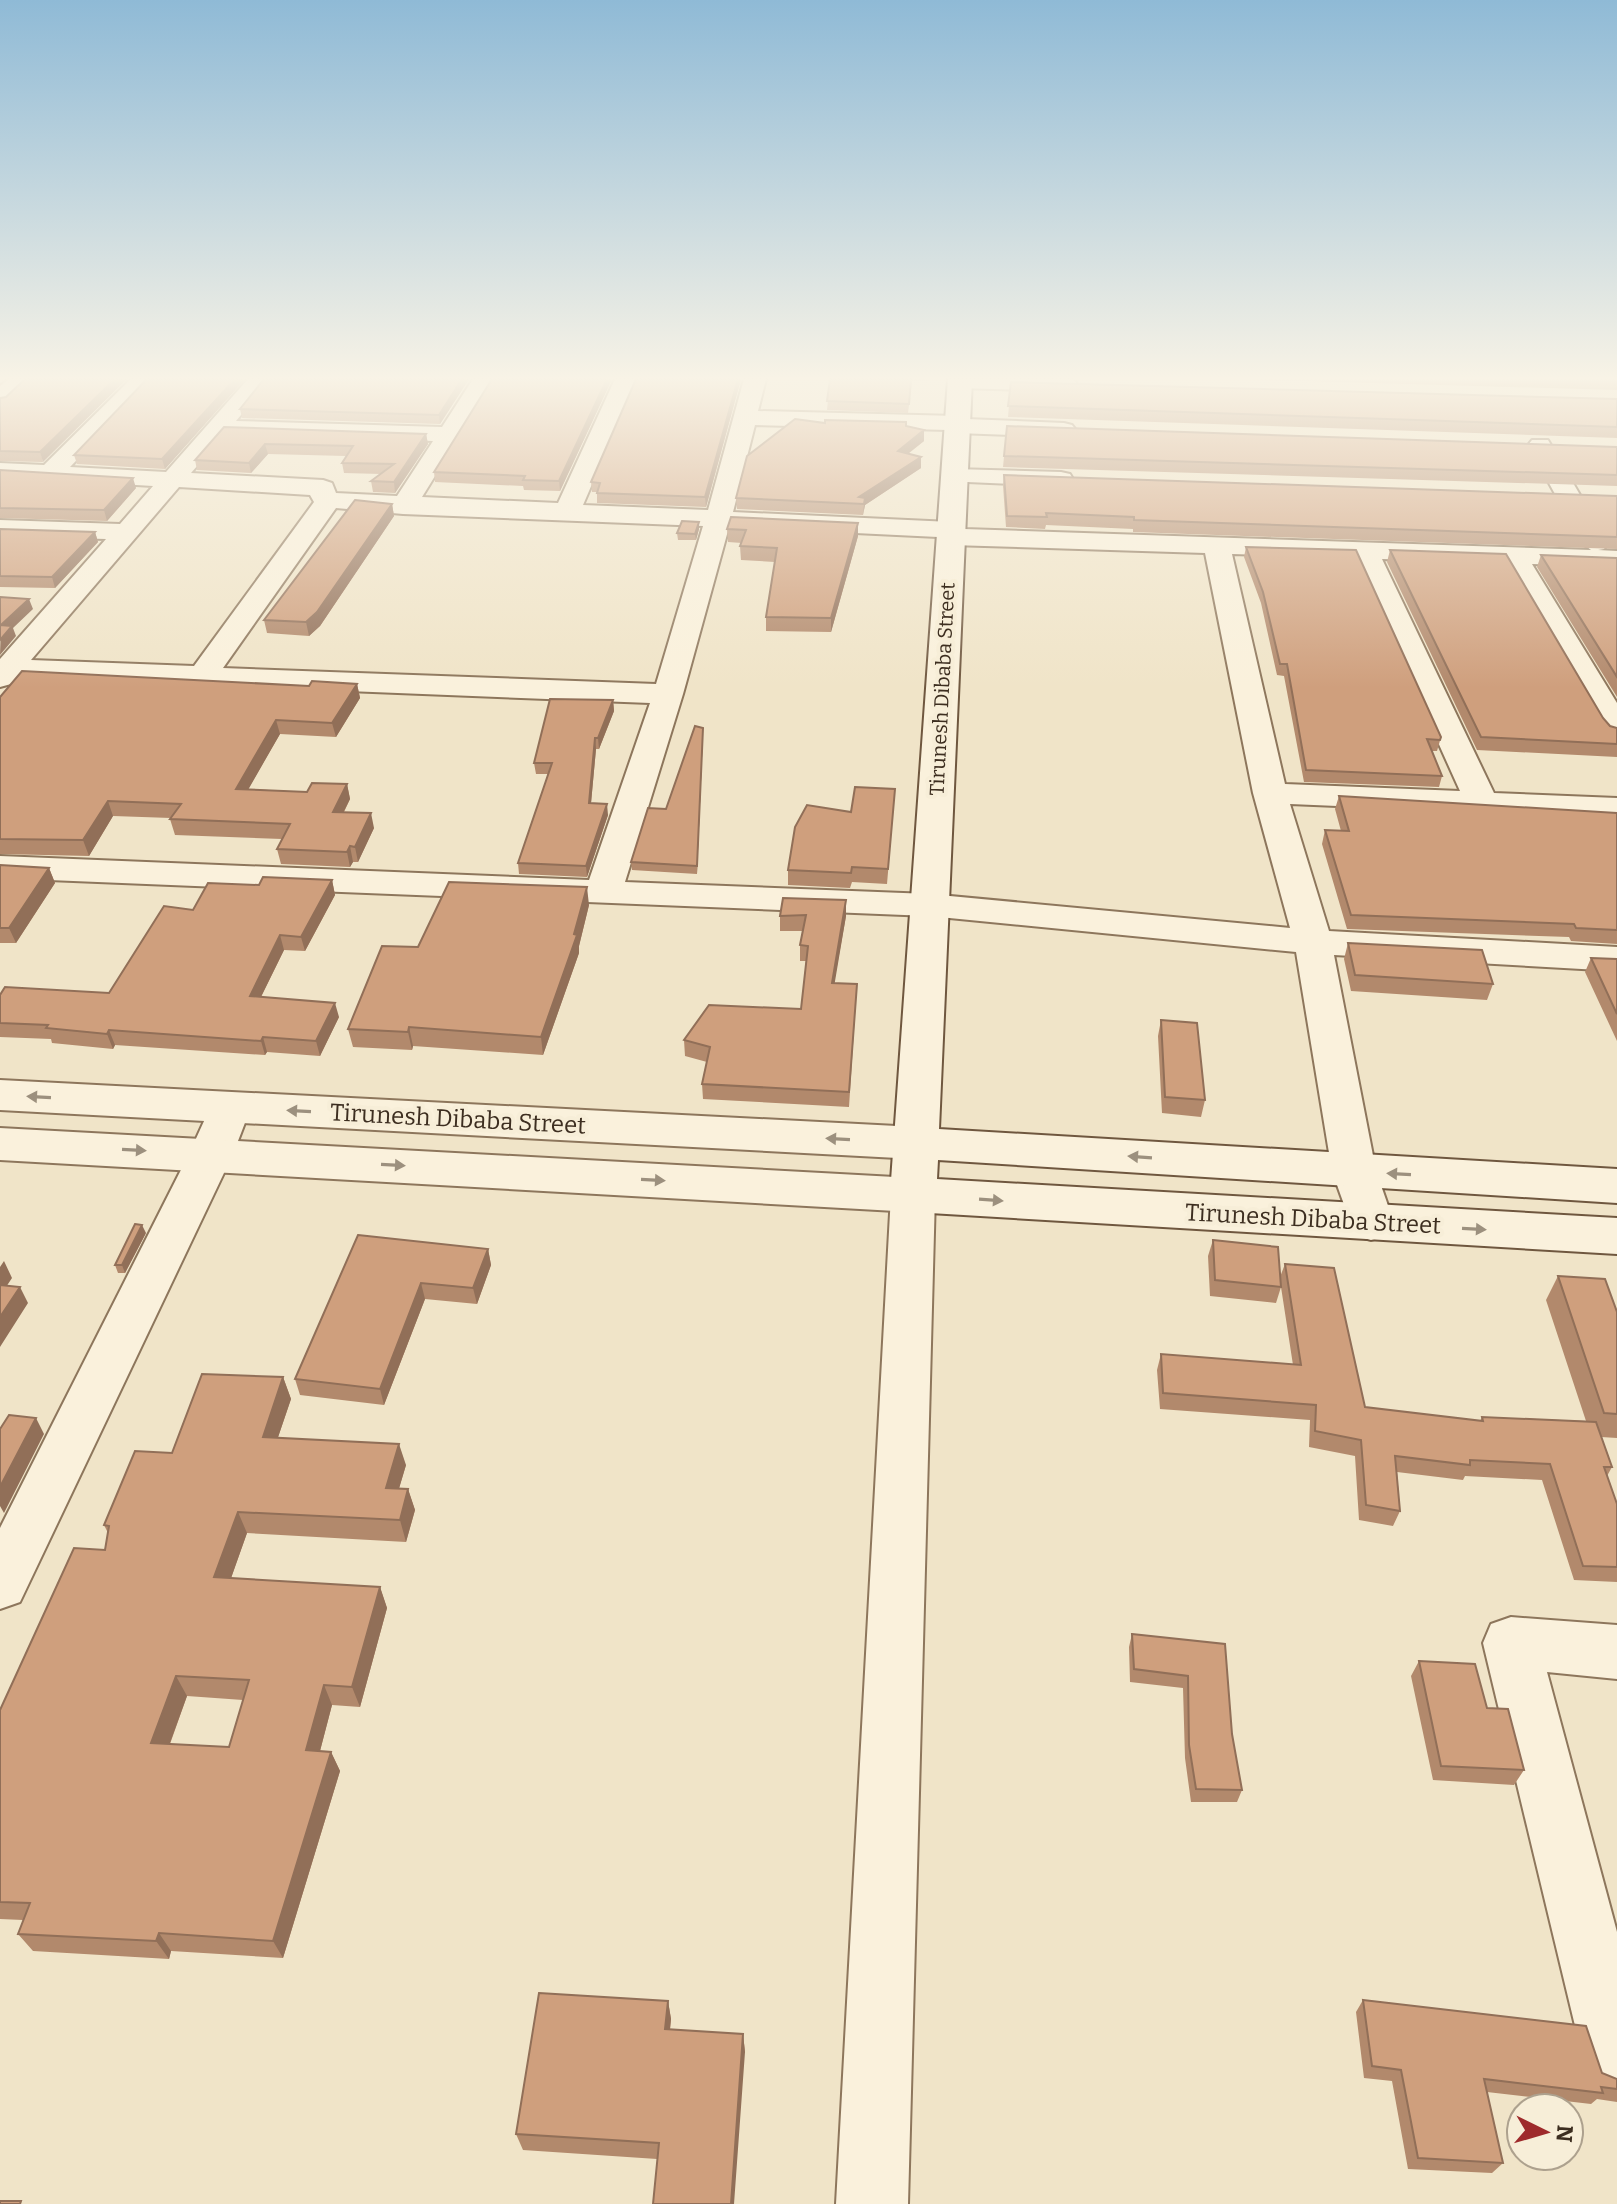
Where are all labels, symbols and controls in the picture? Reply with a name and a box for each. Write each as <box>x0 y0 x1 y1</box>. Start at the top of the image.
street label: Tirunesh Dibaba Street <box>924 582 960 796</box>
one-way arrow <box>26 1091 51 1104</box>
street label: Tirunesh Dibaba Street <box>329 1098 587 1140</box>
one-way arrow <box>286 1104 311 1117</box>
one-way arrow <box>825 1132 850 1145</box>
one-way arrow <box>122 1144 147 1157</box>
one-way arrow <box>1127 1150 1152 1163</box>
one-way arrow <box>381 1159 406 1172</box>
one-way arrow <box>1386 1167 1411 1180</box>
one-way arrow <box>641 1174 666 1187</box>
one-way arrow <box>979 1194 1004 1207</box>
street label: Tirunesh Dibaba Street <box>1184 1198 1442 1240</box>
one-way arrow <box>1462 1222 1487 1235</box>
north arrow <box>1505 2092 1585 2172</box>
text: N <box>1550 2124 1579 2143</box>

